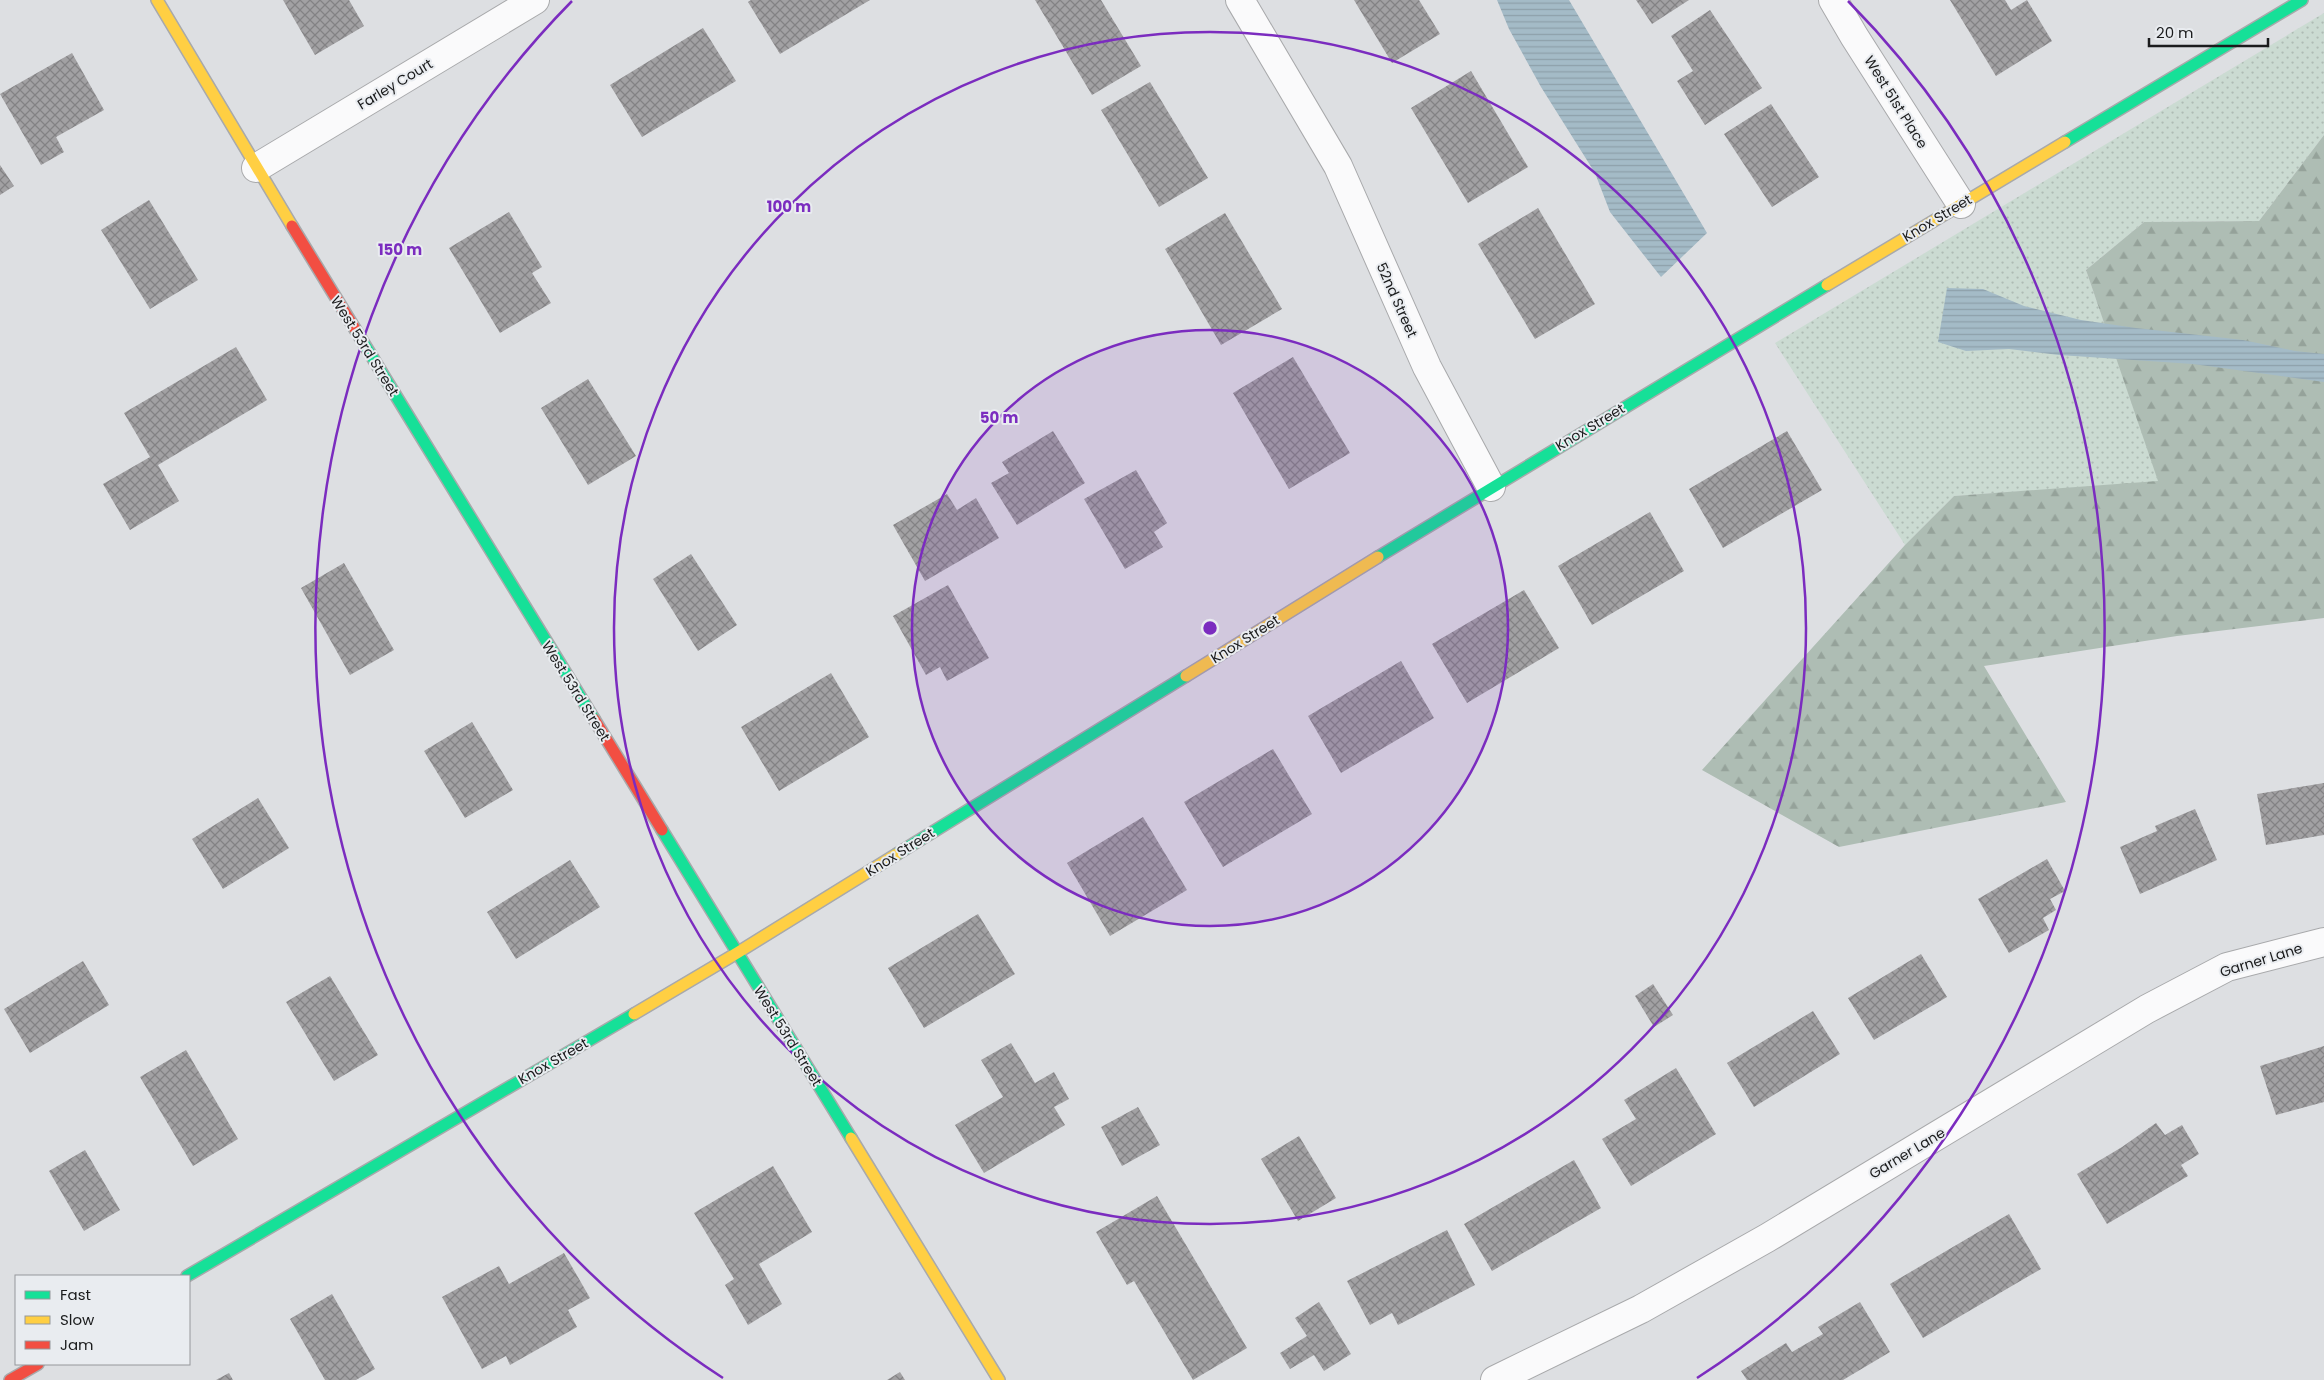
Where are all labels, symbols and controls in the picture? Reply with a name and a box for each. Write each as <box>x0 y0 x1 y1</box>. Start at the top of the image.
scale bar <box>2149 15 2268 47</box>
text: 20 m <box>2156 22 2194 43</box>
street label: West 51st Place <box>1859 52 1933 153</box>
street label: Farley Court <box>354 54 436 114</box>
street label: Knox Street <box>1899 189 1975 247</box>
text: 100 m <box>767 196 811 217</box>
text: 150 m <box>378 239 422 260</box>
street label: 52nd Street <box>1372 259 1422 341</box>
street label: West 53rd Street <box>326 292 404 400</box>
street label: Knox Street <box>1552 398 1628 456</box>
text: 50 m <box>980 407 1018 428</box>
street label: Knox Street <box>1207 610 1283 668</box>
centre of rings <box>1201 619 1219 637</box>
street label: West 53rd Street <box>537 637 615 745</box>
street label: Knox Street <box>862 823 938 881</box>
street label: Garner Lane <box>2217 938 2305 982</box>
street label: West 53rd Street <box>749 982 827 1090</box>
street label: Knox Street <box>514 1033 592 1089</box>
street label: Garner Lane <box>1865 1122 1949 1184</box>
legend <box>15 1275 190 1365</box>
text: Fast <box>60 1284 91 1305</box>
text: Slow <box>60 1309 95 1330</box>
text: Jam <box>60 1334 94 1355</box>

